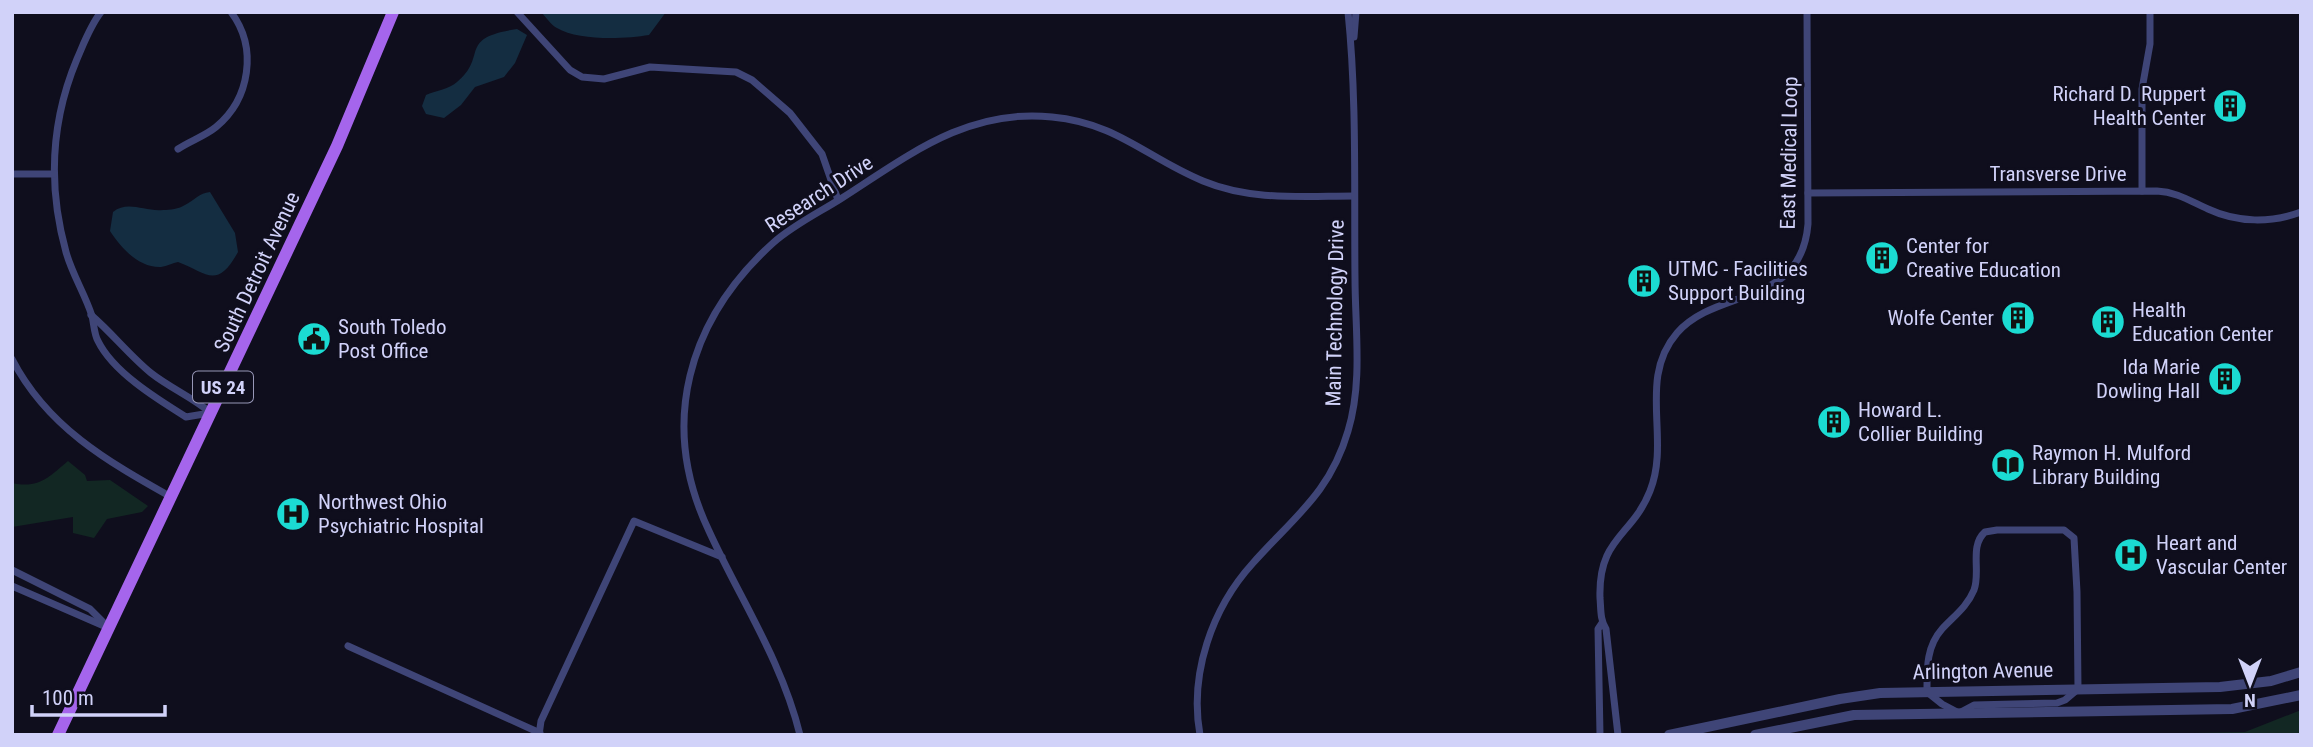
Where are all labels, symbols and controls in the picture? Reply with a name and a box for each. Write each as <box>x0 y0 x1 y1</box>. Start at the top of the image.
street label: East Medical Loop <box>1776 76 1802 230</box>
place label: Richard D. Ruppert Health Center <box>2052 82 2206 130</box>
building icon: Richard D. Ruppert Health Center <box>2211 87 2249 125</box>
street label: Research Drive <box>761 150 877 238</box>
street label: Transverse Drive <box>1989 162 2127 186</box>
street label: South Detroit Avenue <box>209 188 305 356</box>
street label: Main Technology Drive <box>1321 219 1349 407</box>
place label: Center for Creative Education <box>1906 234 2061 282</box>
building icon: Center for Creative Education <box>1863 239 1901 277</box>
place label: UTMC - Facilities Support Building <box>1668 257 1808 305</box>
building icon: UTMC - Facilities Support Building <box>1625 262 1663 300</box>
place label: Health Education Center <box>2132 298 2274 346</box>
building icon: Wolfe Center <box>1999 299 2037 337</box>
building icon: Health Education Center <box>2089 303 2127 341</box>
place label: Wolfe Center <box>1888 306 1994 330</box>
place label: South Toledo Post Office <box>338 315 446 363</box>
public building icon: South Toledo Post Office <box>295 320 333 358</box>
place label: Ida Marie Dowling Hall <box>2096 355 2200 403</box>
building icon: Ida Marie Dowling Hall <box>2206 360 2244 398</box>
road number: US 24 <box>193 372 253 402</box>
place label: Howard L. Collier Building <box>1858 398 1983 446</box>
building icon: Howard L. Collier Building <box>1815 403 1853 441</box>
place label: Raymon H. Mulford Library Building <box>2032 441 2191 489</box>
library icon: Raymon H. Mulford Library Building <box>1989 446 2027 484</box>
place label: Northwest Ohio Psychiatric Hospital <box>318 490 484 538</box>
hospital icon: Northwest Ohio Psychiatric Hospital <box>274 495 312 533</box>
place label: Heart and Vascular Center <box>2156 531 2287 579</box>
hospital icon: Heart and Vascular Center <box>2112 536 2150 574</box>
north arrow <box>2215 649 2285 719</box>
street label: Arlington Avenue <box>1912 658 2054 684</box>
scale bar <box>32 674 164 718</box>
text: 100 m <box>42 686 94 710</box>
text: N <box>2244 689 2256 712</box>

